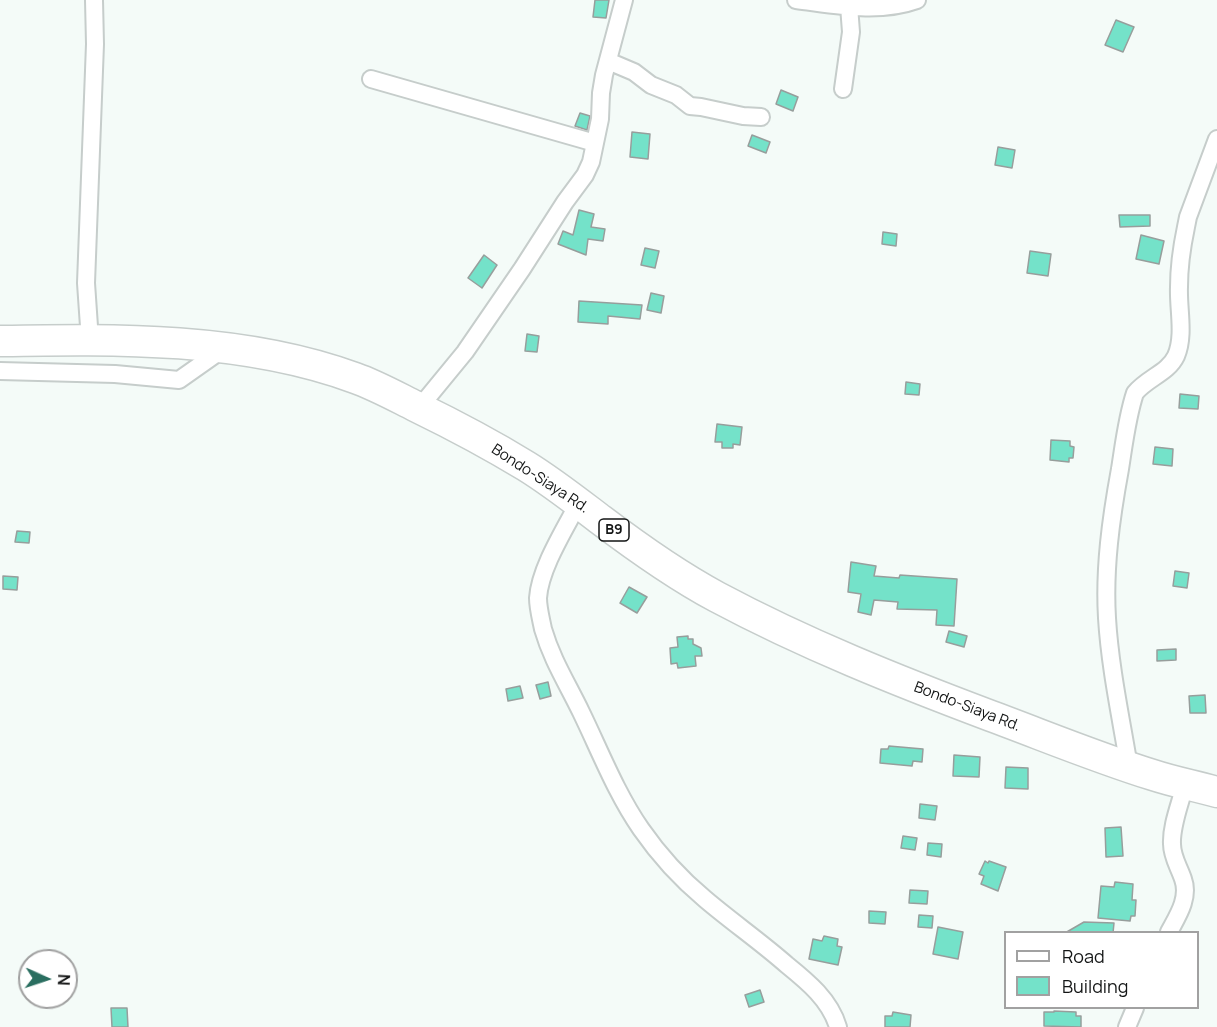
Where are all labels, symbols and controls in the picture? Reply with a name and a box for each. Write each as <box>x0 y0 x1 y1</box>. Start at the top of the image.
street label: Bondo-Siaya Rd. <box>488 441 592 517</box>
road number: B9 <box>599 519 629 541</box>
street label: Bondo-Siaya Rd. <box>911 678 1023 736</box>
legend <box>1004 931 1199 1009</box>
text: Road <box>1062 944 1105 968</box>
north arrow <box>18 949 78 1009</box>
text: N <box>53 974 75 986</box>
text: Building <box>1062 974 1128 998</box>

